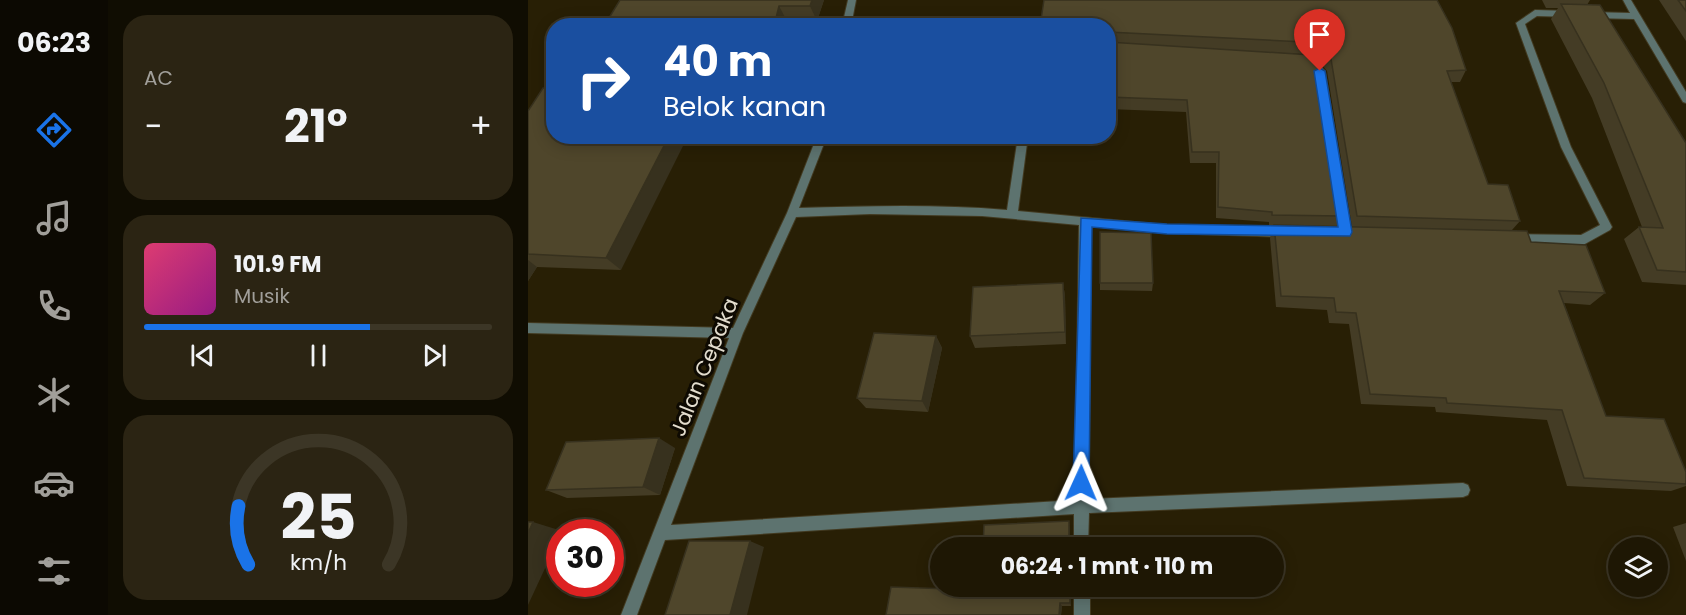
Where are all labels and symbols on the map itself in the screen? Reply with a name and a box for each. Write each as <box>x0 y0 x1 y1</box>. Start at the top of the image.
pin <box>1294 9 1345 71</box>
street label: Jalan Cepaka <box>663 294 745 440</box>
position arrow <box>1049 451 1113 515</box>
speed limit sign: 30 <box>546 519 624 597</box>

